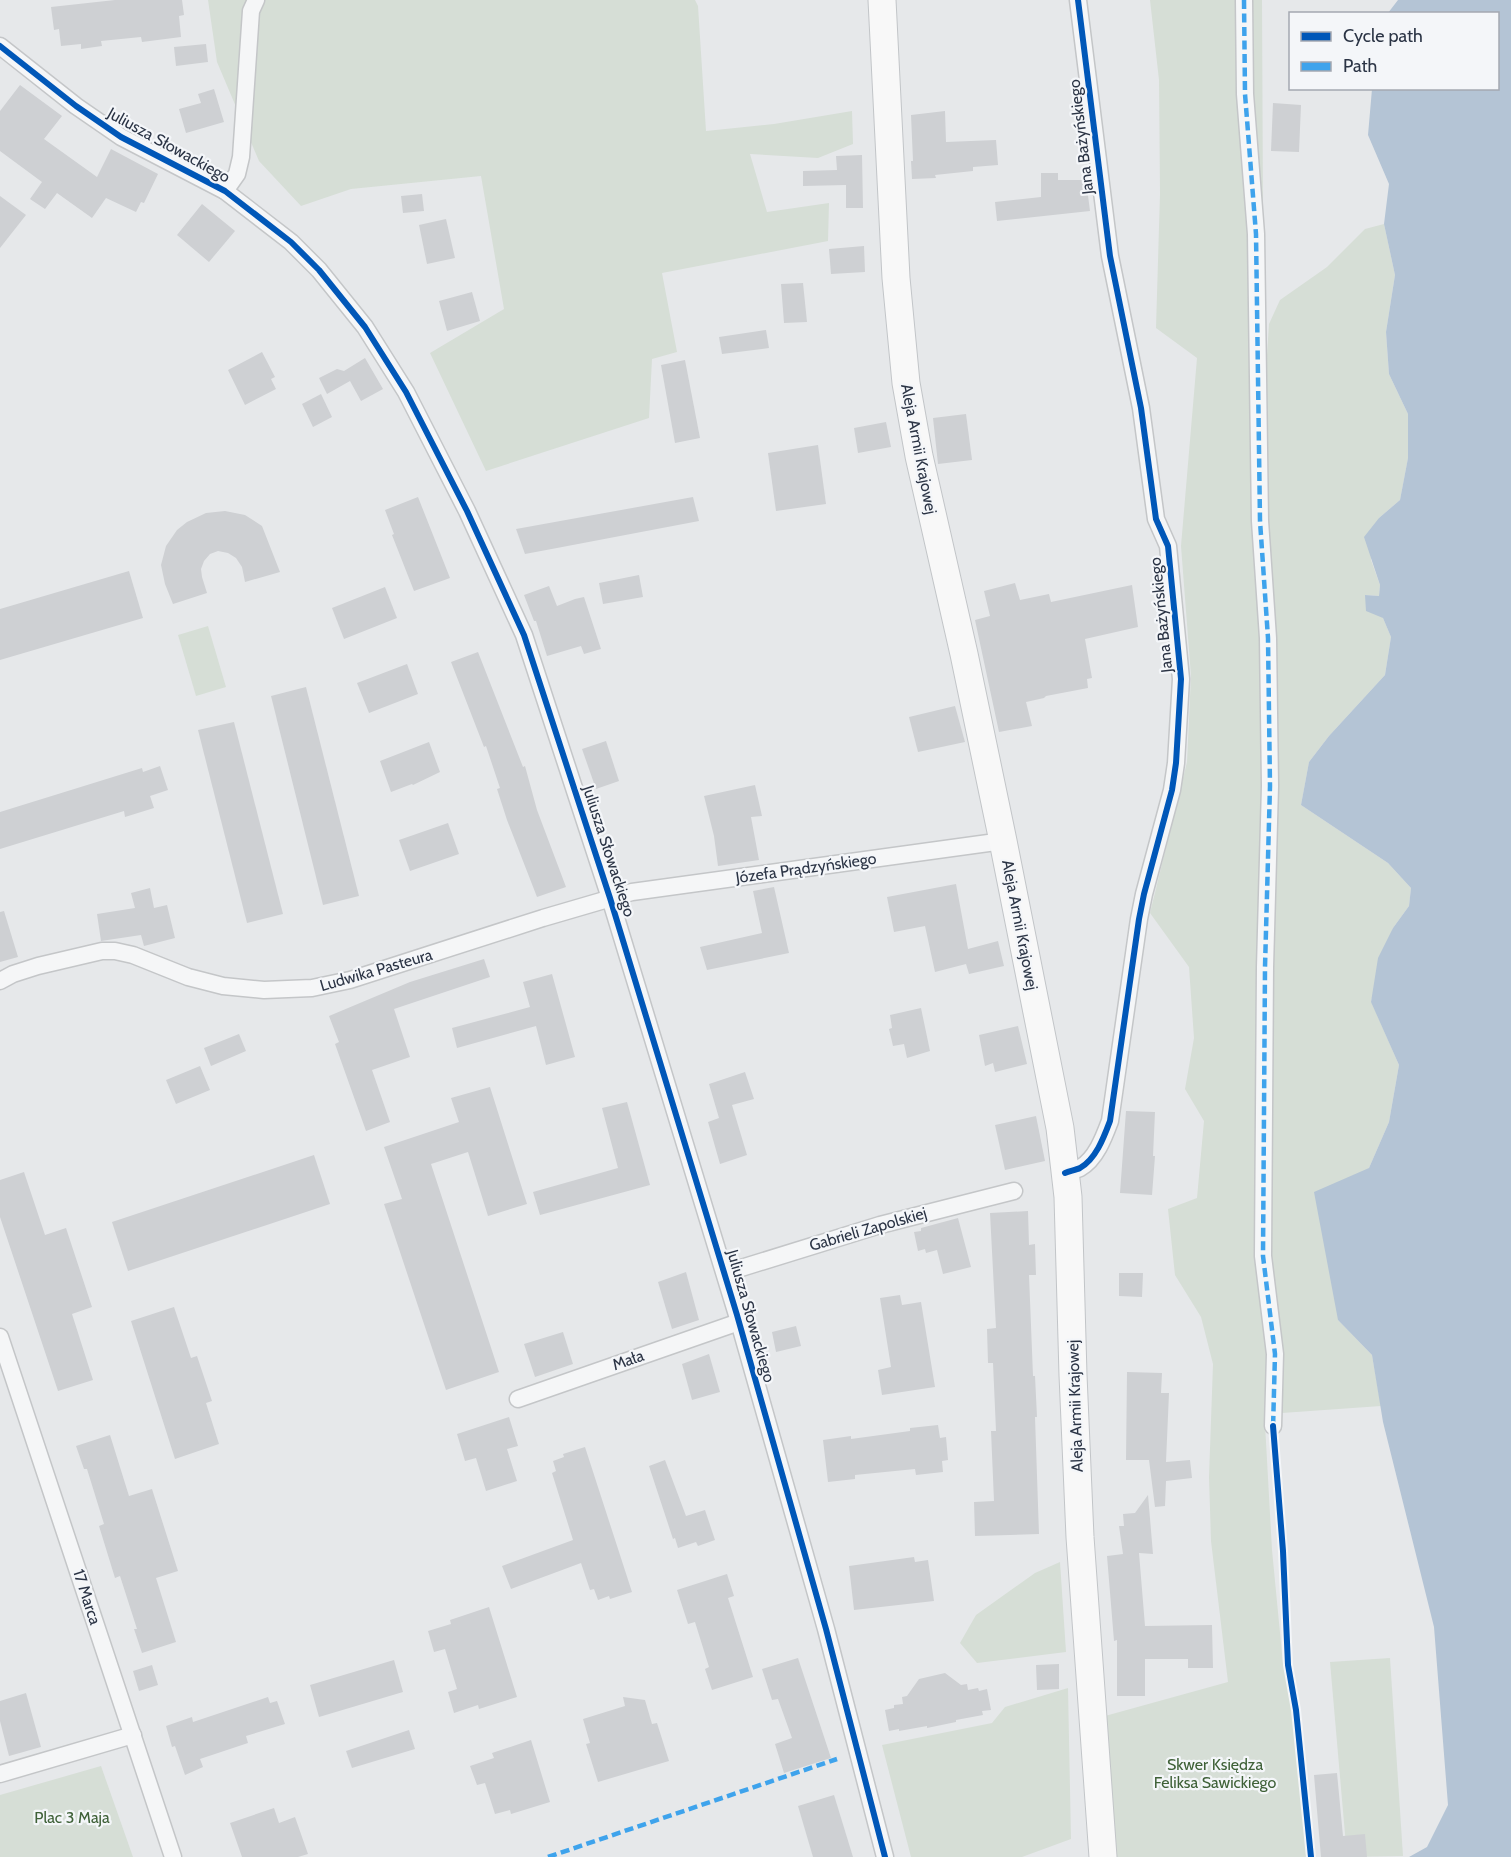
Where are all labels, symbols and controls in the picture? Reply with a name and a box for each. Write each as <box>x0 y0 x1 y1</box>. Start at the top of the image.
legend <box>1289 12 1499 90</box>
text: Cycle path <box>1343 25 1423 47</box>
text: Path <box>1343 55 1377 77</box>
street label: Jana Bażyńskiego <box>1064 78 1098 197</box>
street label: Juliusza Słowackiego <box>104 103 234 187</box>
street label: Aleja Armii Krajowej <box>897 382 941 516</box>
street label: Jana Bażyńskiego <box>1145 556 1177 675</box>
street label: Juliusza Słowackiego <box>578 782 639 919</box>
street label: Józefa Prądzyńskiego <box>733 849 878 887</box>
street label: Aleja Armii Krajowej <box>998 858 1042 992</box>
street label: Ludwika Pasteura <box>317 945 435 995</box>
street label: Gabrieli Zapolskiej <box>807 1203 929 1255</box>
street label: Juliusza Słowackiego <box>723 1247 779 1385</box>
street label: Aleja Armii Krajowej <box>1063 1339 1087 1473</box>
street label: Mała <box>610 1346 647 1374</box>
street label: 17 Marca <box>69 1567 105 1627</box>
park label: Skwer Księdza Feliksa Sawickiego <box>1154 1755 1277 1792</box>
park label: Plac 3 Maja <box>34 1808 110 1827</box>

